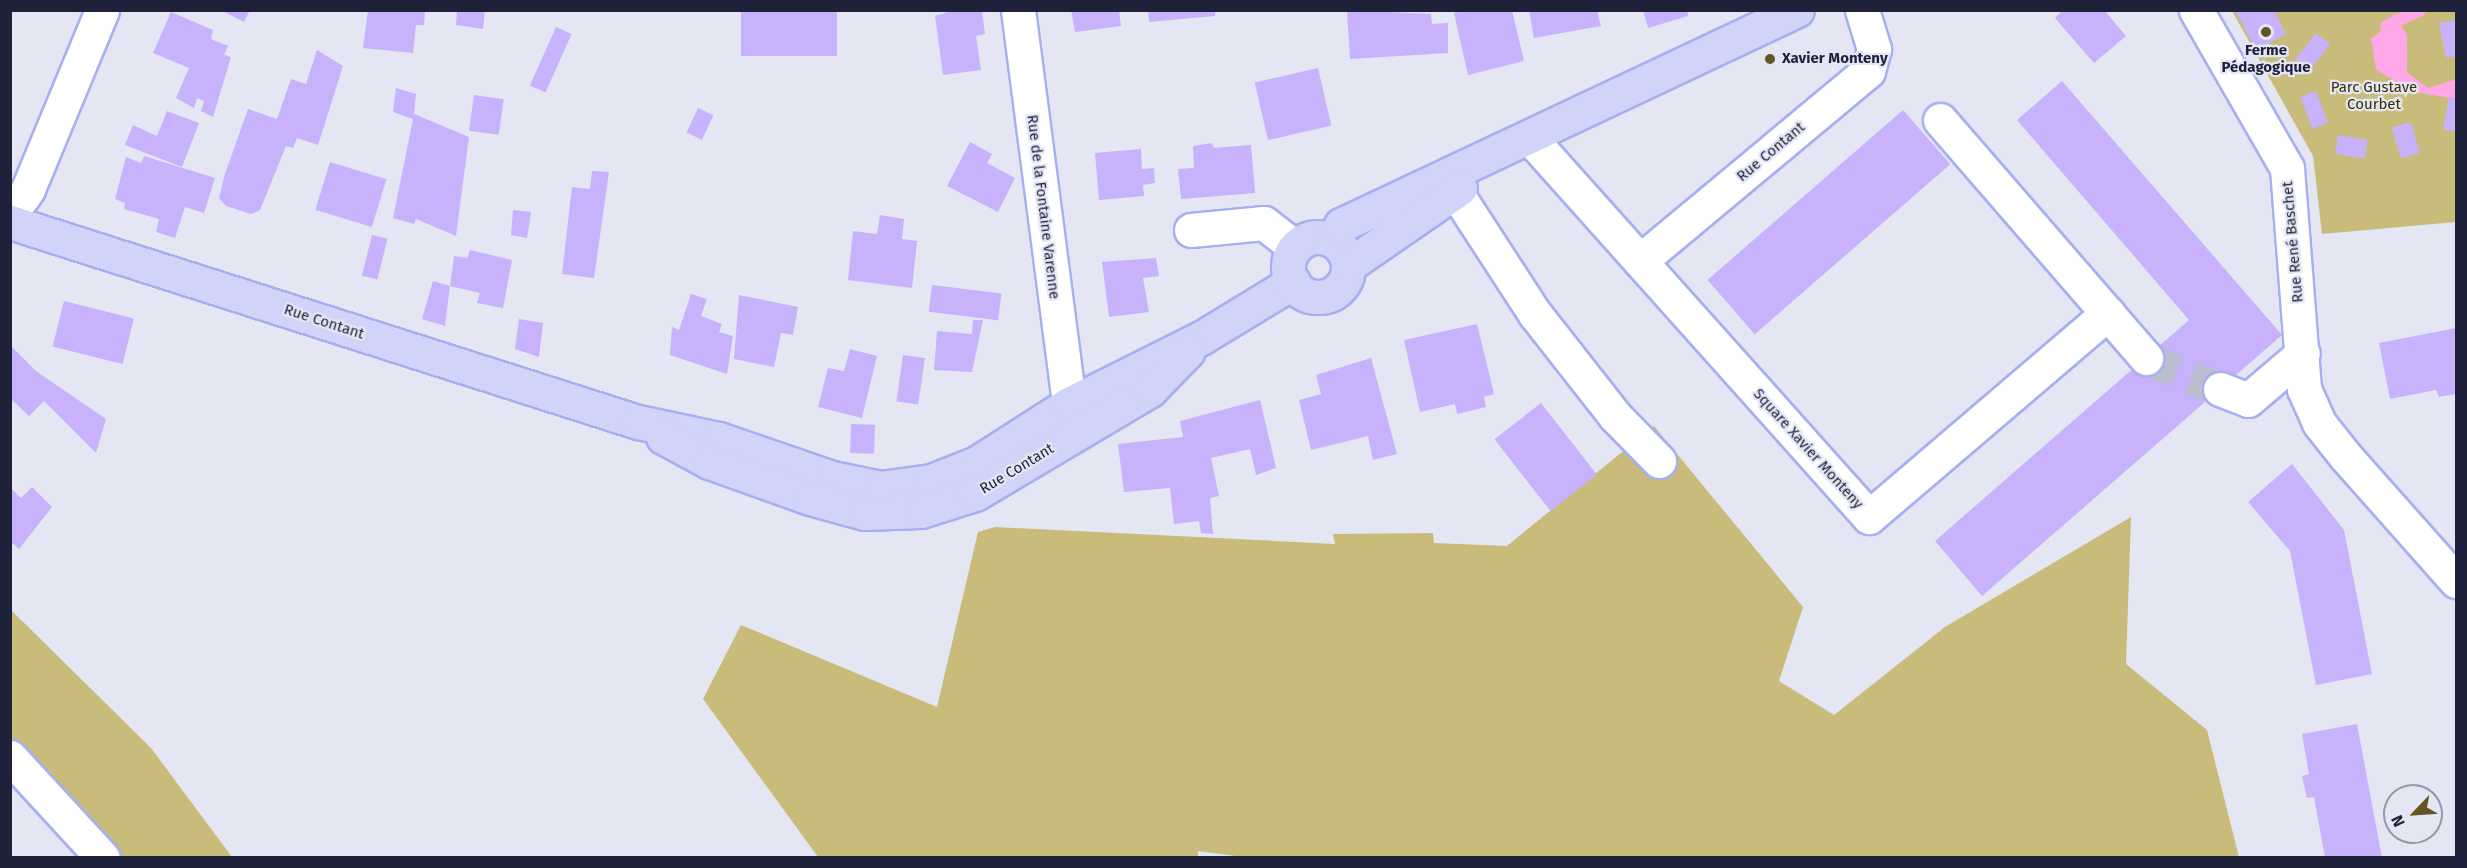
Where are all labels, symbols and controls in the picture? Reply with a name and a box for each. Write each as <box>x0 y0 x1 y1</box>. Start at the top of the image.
marker: Ferme Pédagogique <box>2259 25 2273 39</box>
place label: Ferme Pédagogique <box>2222 41 2310 76</box>
place label: Xavier Monteny <box>1782 50 1888 68</box>
marker: Xavier Monteny <box>1763 52 1777 66</box>
park label: Parc Gustave Courbet <box>2331 78 2417 113</box>
street label: Rue de la Fontaine Varenne <box>1023 114 1063 300</box>
street label: Rue Contant <box>1733 118 1809 186</box>
street label: Rue René Baschet <box>2279 181 2307 303</box>
street label: Rue Contant <box>282 301 366 343</box>
street label: Square Xavier Monteny <box>1749 385 1867 513</box>
street label: Rue Contant <box>977 440 1057 498</box>
north arrow <box>2383 784 2443 844</box>
text: N <box>2387 812 2409 830</box>

